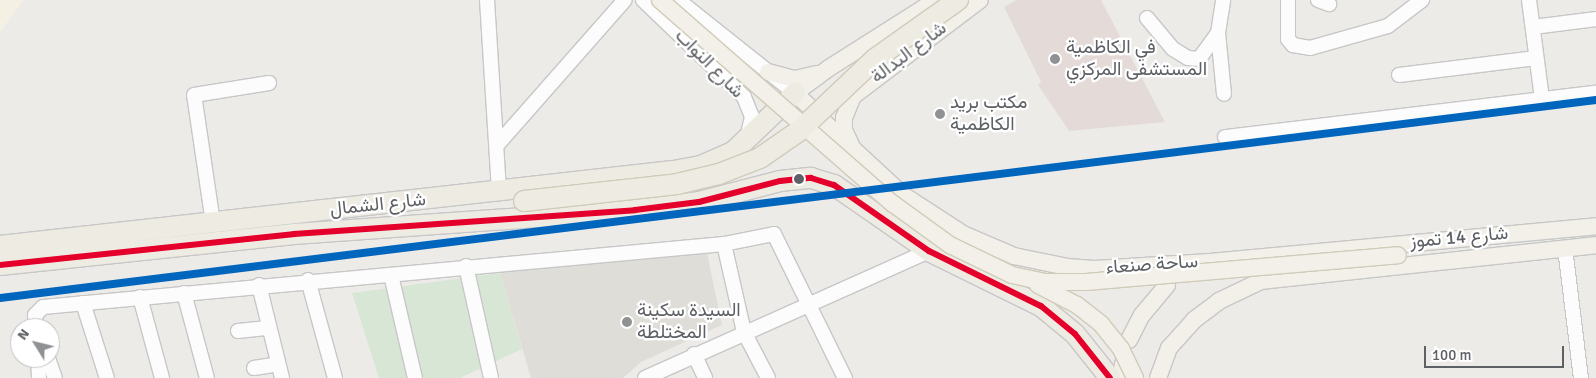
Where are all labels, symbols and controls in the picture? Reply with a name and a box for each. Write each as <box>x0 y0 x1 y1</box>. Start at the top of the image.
street label: شارع البدالة <box>867 17 951 89</box>
street label: شارع النواب <box>670 25 748 103</box>
place label: في الكاظمية المستشفى المركزي <box>1066 37 1207 81</box>
marker: في الكاظمية المستشفى المركزي <box>1048 52 1062 66</box>
place label: مكتب بريد الكاظمية <box>950 92 1027 136</box>
marker: مكتب بريد الكاظمية <box>934 108 946 120</box>
unlabelled marker <box>794 174 804 184</box>
street label: شارع الشمال <box>329 189 427 221</box>
street label: شارع 14 تموز <box>1409 222 1509 254</box>
street label: ساحة صنعاء <box>1105 250 1199 280</box>
place label: السيدة سكينة المختلطة <box>637 300 741 344</box>
marker: السيدة سكينة المختلطة <box>621 316 633 328</box>
north arrow <box>10 318 60 368</box>
text: N <box>14 326 33 343</box>
scale bar <box>1426 336 1566 368</box>
text: 100 m <box>1432 346 1472 364</box>

